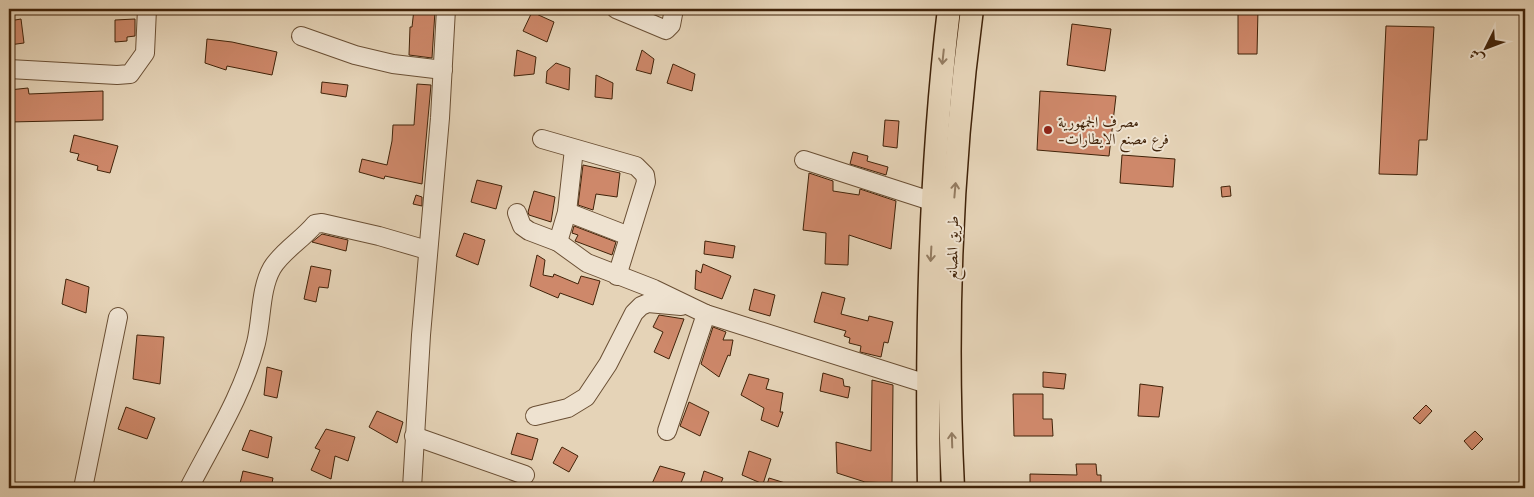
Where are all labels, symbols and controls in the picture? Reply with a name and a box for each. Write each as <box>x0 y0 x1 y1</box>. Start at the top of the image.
north arrow <box>1462 22 1512 72</box>
text: ش <box>1465 45 1488 68</box>
one-way arrow <box>938 49 948 65</box>
place label: مصرف الجمهورية -فرع مصنع الايطارات <box>1058 112 1169 153</box>
marker: مصرف الجمهورية -فرع مصنع الايطارات <box>1042 124 1054 136</box>
one-way arrow <box>950 182 960 198</box>
street label: طريق المصانع <box>942 216 967 281</box>
one-way arrow <box>926 246 936 262</box>
one-way arrow <box>947 432 956 448</box>

